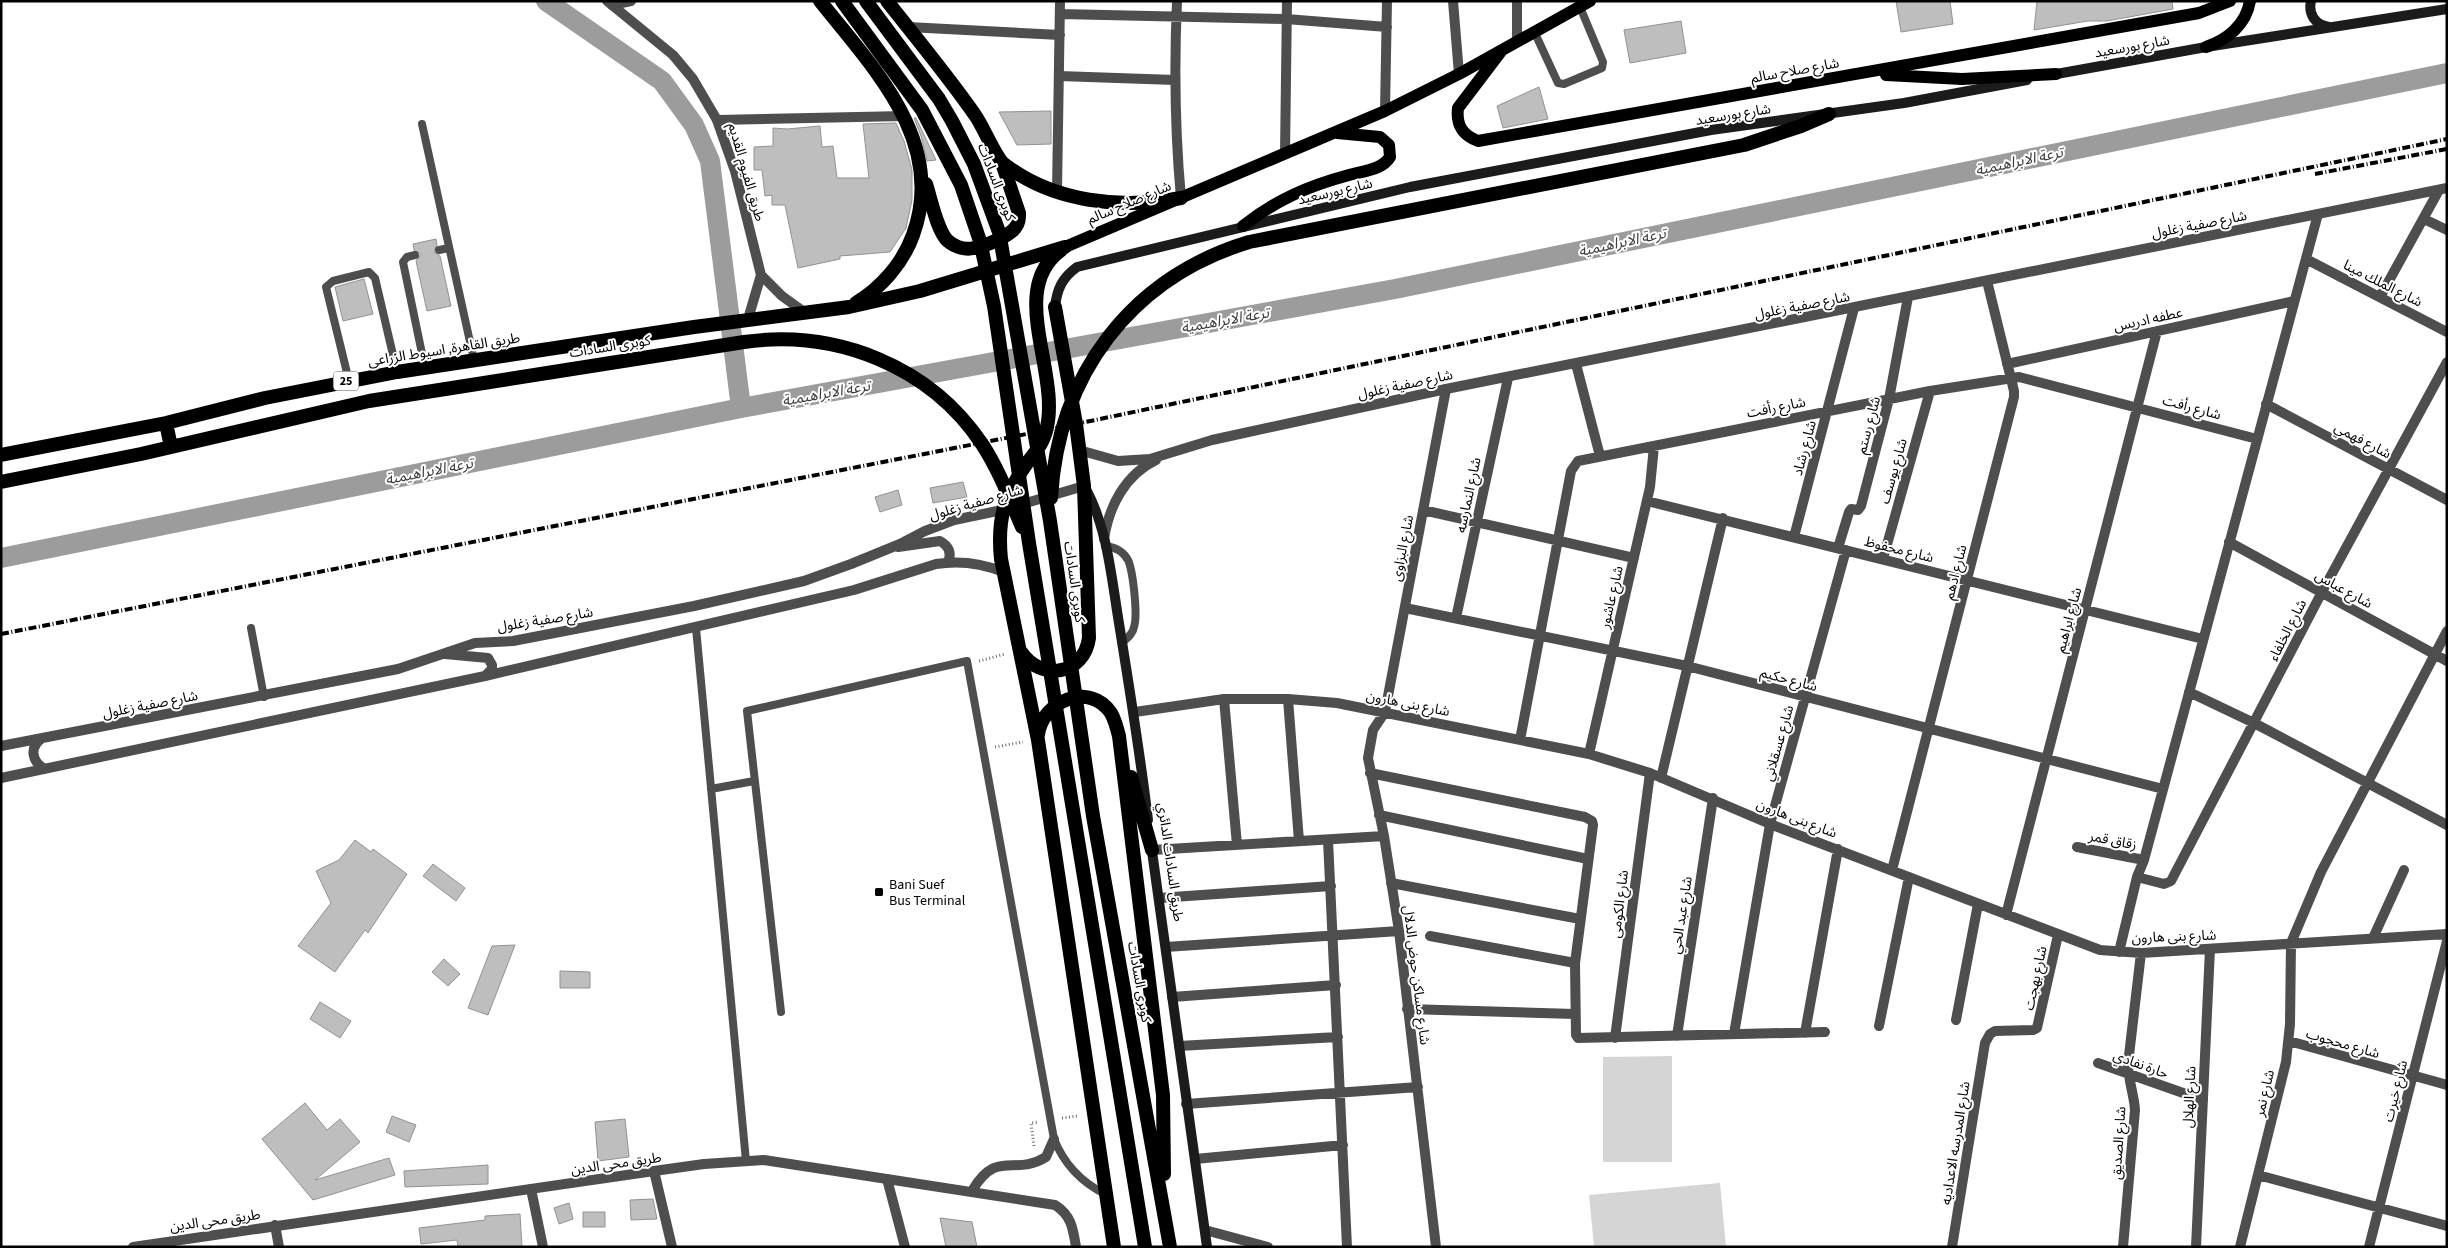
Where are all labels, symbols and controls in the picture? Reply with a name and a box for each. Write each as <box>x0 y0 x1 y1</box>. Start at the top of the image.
street label: شارع بورسعيد <box>2093 31 2171 63</box>
street label: شارع صلاح سالم <box>1749 53 1841 89</box>
street label: شارع بورسعيد <box>1694 99 1772 131</box>
street label: طريق الفيوم القديم <box>722 121 770 224</box>
street label: كوبرى السادات <box>972 141 1020 224</box>
water label: ترعة الابراهيمية <box>1973 141 2067 181</box>
street label: شارع بورسعيد <box>1296 174 1375 210</box>
street label: شارع صلاح سالم <box>1084 176 1174 230</box>
street label: شارع صفية زغلول <box>2150 206 2249 244</box>
water label: ترعة الابراهيمية <box>1576 222 1670 262</box>
street label: شارع الملك مينا <box>2339 255 2426 312</box>
street label: شارع صفية زغلول <box>1753 287 1852 325</box>
water label: ترعة الابراهيمية <box>1179 302 1273 339</box>
street label: عطفه ادريس <box>2112 303 2185 337</box>
street label: طريق القاهرة, اسيوط الزراعى <box>367 328 522 372</box>
street label: كوبرى السادات <box>568 331 652 363</box>
street label: شارع صفية زغلول <box>1356 365 1455 405</box>
road number: 25 <box>334 372 358 391</box>
water label: ترعة الابراهيمية <box>780 375 874 412</box>
street label: شارع رأفت <box>2160 391 2223 425</box>
street label: شارع رأفت <box>1745 392 1807 423</box>
street label: شارع رستم <box>1852 394 1886 456</box>
street label: شارع رشاد <box>1788 418 1822 478</box>
street label: شارع فهمي <box>2330 418 2395 464</box>
street label: شارع يوسف <box>1875 436 1913 506</box>
water label: ترعة الابراهيمية <box>383 452 477 490</box>
street label: شارع النمارسه <box>1451 456 1487 535</box>
street label: شارع صفية زغلول <box>927 480 1026 526</box>
street label: شارع البزاوى <box>1387 513 1419 583</box>
street label: شارع محفوظ <box>1862 532 1936 568</box>
street label: كوبرى السادات <box>1058 540 1090 624</box>
street label: شارع ادهم <box>1939 543 1972 602</box>
street label: شارع عاشور <box>1595 564 1629 632</box>
street label: شارع عباس <box>2311 566 2376 614</box>
street label: شارع ابراهيم <box>2051 585 2087 655</box>
street label: شارع الخلفاء <box>2264 596 2312 665</box>
street label: شارع صفية زغلول <box>496 603 595 637</box>
street label: شارع حكيم <box>1758 663 1820 697</box>
street label: شارع صفية زغلول <box>101 686 200 724</box>
street label: شارع بنى هارون <box>1364 686 1451 722</box>
street label: شارع عسقلاني <box>1759 703 1800 784</box>
street label: شارع بنى هارون <box>1753 794 1840 843</box>
street label: طريق السادات الدائري <box>1151 801 1188 923</box>
street label: زقاق قمر <box>2086 826 2139 855</box>
street label: شارع الكومى <box>1606 869 1634 939</box>
place label: Bani Suef Bus Terminal <box>889 875 966 911</box>
street label: شارع عبد الحي <box>1666 875 1698 955</box>
marker: Bani Suef Bus Terminal <box>873 886 885 898</box>
street label: شارع مساكن حوض الدلال <box>1398 904 1434 1046</box>
street label: شارع بنى هارون <box>2131 926 2217 948</box>
street label: كوبرى السادات <box>1122 940 1156 1025</box>
street label: شارع بهجت <box>2019 944 2053 1012</box>
street label: شارع محجوب <box>2304 1024 2382 1064</box>
street label: حارة نفادي <box>2110 1046 2171 1084</box>
street label: شارع خيرت <box>2379 1058 2413 1124</box>
street label: شارع الهلال <box>2178 1065 2202 1129</box>
street label: شارع نمر <box>2250 1068 2280 1120</box>
street label: شارع المدرسه الاعداديه <box>1936 1080 1976 1206</box>
street label: شارع الصديق <box>2106 1106 2132 1180</box>
street label: طريق محى الدين <box>570 1148 663 1180</box>
street label: طريق محى الدين <box>169 1205 262 1237</box>

